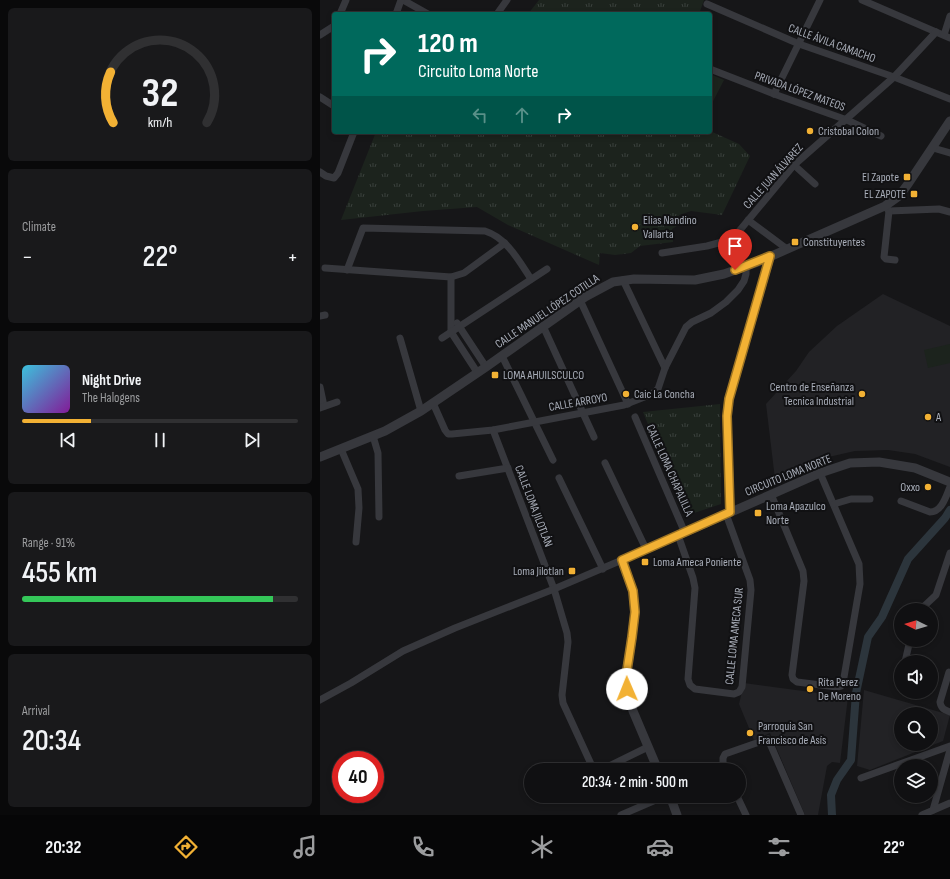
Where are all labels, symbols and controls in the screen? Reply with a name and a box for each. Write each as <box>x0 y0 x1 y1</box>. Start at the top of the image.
street label: CALLE ÁVILA CAMACHO <box>786 21 878 66</box>
text: 120 m <box>418 27 478 60</box>
icon: right <box>352 28 404 80</box>
text: Circuito Loma Norte <box>418 61 539 82</box>
street label: PRIVADA LÓPEZ MATEOS <box>752 68 847 115</box>
text: 32 <box>142 69 178 118</box>
icon: left <box>469 104 491 126</box>
icon: ahead <box>511 104 533 126</box>
icon: right <box>553 104 575 126</box>
text: km/h <box>148 113 172 130</box>
place label: Cristobal Colon <box>818 124 879 139</box>
marker: Cristobal Colon <box>805 126 815 136</box>
street label: CALLE JUAN ÁLVAREZ <box>740 141 807 212</box>
place label: El Zapote <box>862 170 899 185</box>
marker: El Zapote <box>902 172 912 182</box>
place label: EL ZAPOTE <box>864 187 906 202</box>
marker: EL ZAPOTE <box>909 189 919 199</box>
place label: Elias Nandino Vallarta <box>643 213 697 242</box>
text: Climate <box>22 219 56 235</box>
marker: Elias Nandino Vallarta <box>630 222 640 232</box>
pin <box>718 229 752 270</box>
icon: arrive <box>724 235 746 257</box>
place label: Constituyentes <box>803 235 865 250</box>
marker: Constituyentes <box>790 237 800 247</box>
text: 22° <box>143 239 177 275</box>
text: − <box>22 244 33 271</box>
text: + <box>287 244 298 271</box>
street label: CALLE MANUEL LÓPEZ COTILLA <box>492 271 603 352</box>
place label: LOMA AHUILSCULCO <box>503 368 584 383</box>
marker: LOMA AHUILSCULCO <box>490 370 500 380</box>
text: Night Drive <box>82 371 141 390</box>
place label: Centro de Enseñanza Tecnica Industrial <box>770 380 854 409</box>
place label: Caic La Concha <box>634 387 695 402</box>
marker: Caic La Concha <box>621 389 631 399</box>
marker: Centro de Enseñanza Tecnica Industrial <box>857 389 867 399</box>
text: The Halogens <box>82 390 140 406</box>
street label: CALLE ARROYO <box>548 390 609 415</box>
place label: A <box>935 410 942 425</box>
marker: A <box>923 412 933 422</box>
street label: CALLE LOMA CHAPALILLA <box>643 422 697 519</box>
icon: previous <box>57 429 79 451</box>
icon: pause <box>149 429 171 451</box>
icon: next <box>241 429 263 451</box>
street label: CIRCUITO LOMA NORTE <box>743 451 834 500</box>
street label: CALLE LOMA JILOTLÁN <box>511 463 556 549</box>
place label: Oxxo <box>900 480 920 495</box>
marker: Oxxo <box>923 482 933 492</box>
place label: Loma Apazulco Norte <box>766 499 826 528</box>
marker: Loma Apazulco Norte <box>753 508 763 518</box>
text: Range · 91% <box>22 535 75 551</box>
text: 455 km <box>22 555 97 591</box>
place label: Loma Ameca Poniente <box>653 555 742 570</box>
marker: Loma Ameca Poniente <box>640 557 650 567</box>
place label: Loma Jilotlan <box>513 564 564 579</box>
marker: Loma Jilotlan <box>567 566 577 576</box>
street label: CALLE LOMA AMECA SUR <box>722 586 747 685</box>
north arrow <box>894 603 938 647</box>
map controls <box>894 603 938 803</box>
button: sound <box>894 655 938 699</box>
position arrow <box>606 668 648 710</box>
place label: Rita Perez De Moreno <box>818 675 861 704</box>
marker: Rita Perez De Moreno <box>805 684 815 694</box>
text: Arrival <box>22 703 50 719</box>
button: search <box>894 707 938 751</box>
place label: Parroquia San Francisco de Asís <box>758 719 826 748</box>
text: 20:34 <box>22 723 81 759</box>
marker: Parroquia San Francisco de Asís <box>745 728 755 738</box>
speed limit sign: 40 <box>332 751 384 803</box>
button: layers <box>894 759 938 803</box>
text: 20:34 · 2 min · 500 m <box>582 773 688 792</box>
icon: directions <box>172 833 200 861</box>
icon: music <box>291 833 319 861</box>
icon: phone <box>409 833 437 861</box>
icon: climate <box>528 833 556 861</box>
icon: car <box>646 833 674 861</box>
icon: filters <box>765 833 793 861</box>
text: 20:32 <box>45 837 81 858</box>
text: 22° <box>883 837 905 858</box>

